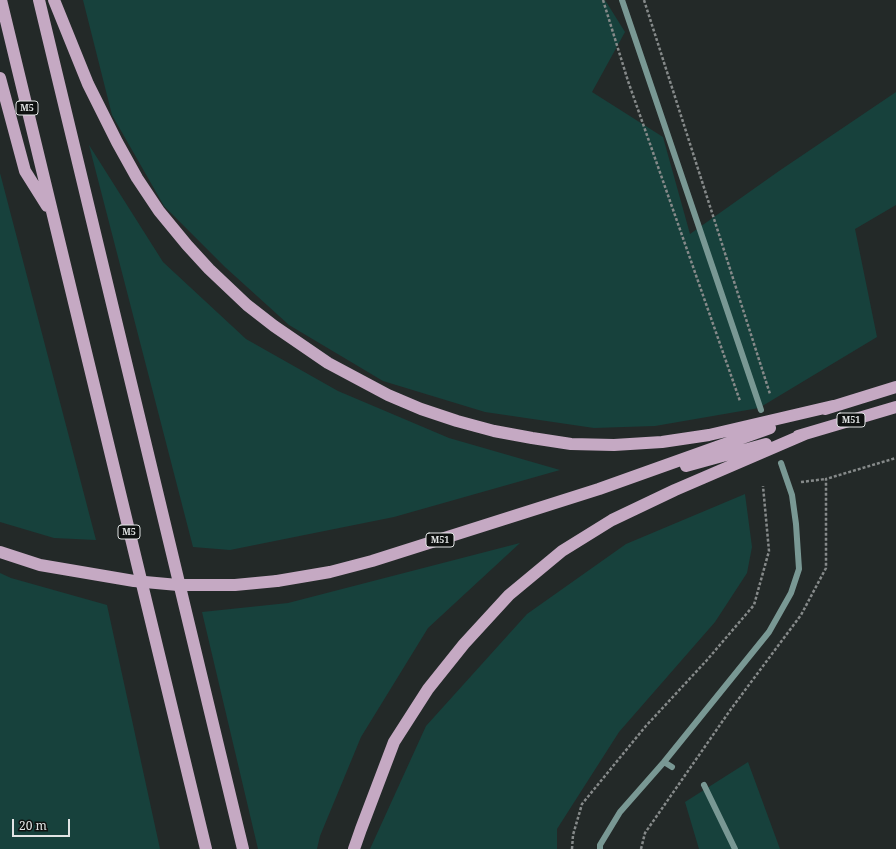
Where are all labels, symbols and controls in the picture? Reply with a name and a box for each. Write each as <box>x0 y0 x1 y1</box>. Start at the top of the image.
road number: M5 <box>16 101 38 115</box>
road number: M51 <box>837 413 865 427</box>
road number: M5 <box>118 525 140 539</box>
road number: M51 <box>426 533 454 547</box>
scale bar <box>14 811 72 837</box>
text: 20 m <box>19 817 47 834</box>

